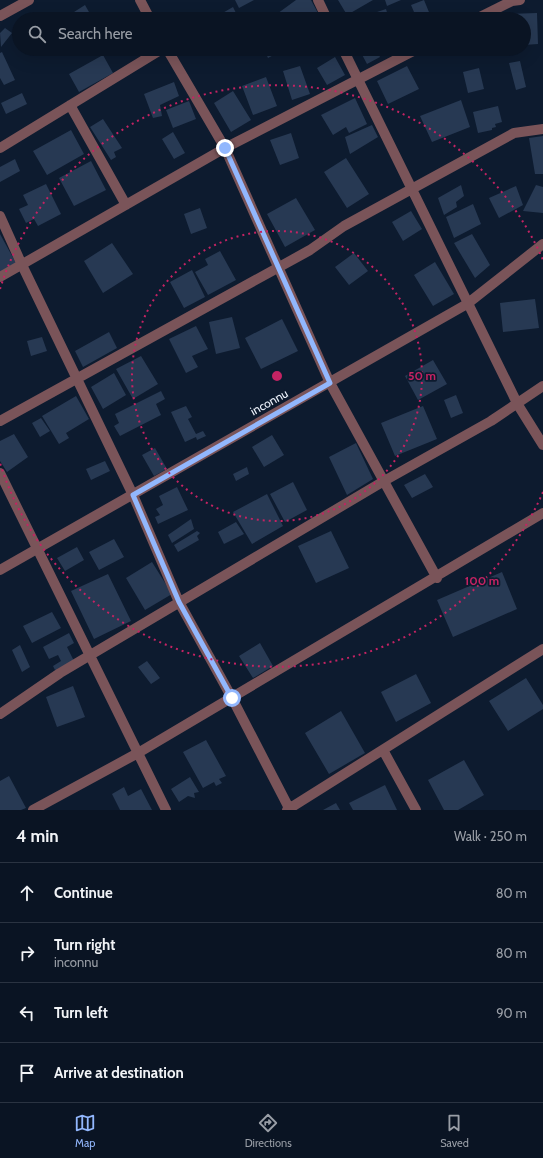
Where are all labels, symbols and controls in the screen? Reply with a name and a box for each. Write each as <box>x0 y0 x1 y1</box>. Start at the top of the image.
search box <box>12 12 531 56</box>
icon: search <box>26 23 48 45</box>
text: Search here <box>58 25 133 43</box>
route end <box>216 139 234 157</box>
text: 50 m <box>408 368 436 383</box>
centre of rings <box>270 369 284 383</box>
street label: inconnu <box>247 386 291 418</box>
text: 100 m <box>465 573 499 588</box>
route start <box>223 689 241 707</box>
text: 4 min <box>16 826 59 846</box>
text: Walk · 250 m <box>454 828 527 844</box>
icon: ahead <box>16 882 38 904</box>
text: Continue <box>54 884 113 902</box>
text: 80 m <box>496 885 527 901</box>
text: Turn right <box>54 936 115 954</box>
icon: right <box>16 942 38 964</box>
text: 80 m <box>496 945 527 961</box>
text: inconnu <box>54 954 98 970</box>
icon: left <box>16 1002 38 1024</box>
text: Turn left <box>54 1004 108 1022</box>
text: 90 m <box>496 1005 527 1021</box>
icon: arrive <box>16 1062 38 1084</box>
text: Arrive at destination <box>54 1064 184 1082</box>
tab: Map <box>74 1112 96 1150</box>
tab: Directions <box>245 1112 292 1150</box>
tab: Saved <box>440 1112 469 1150</box>

